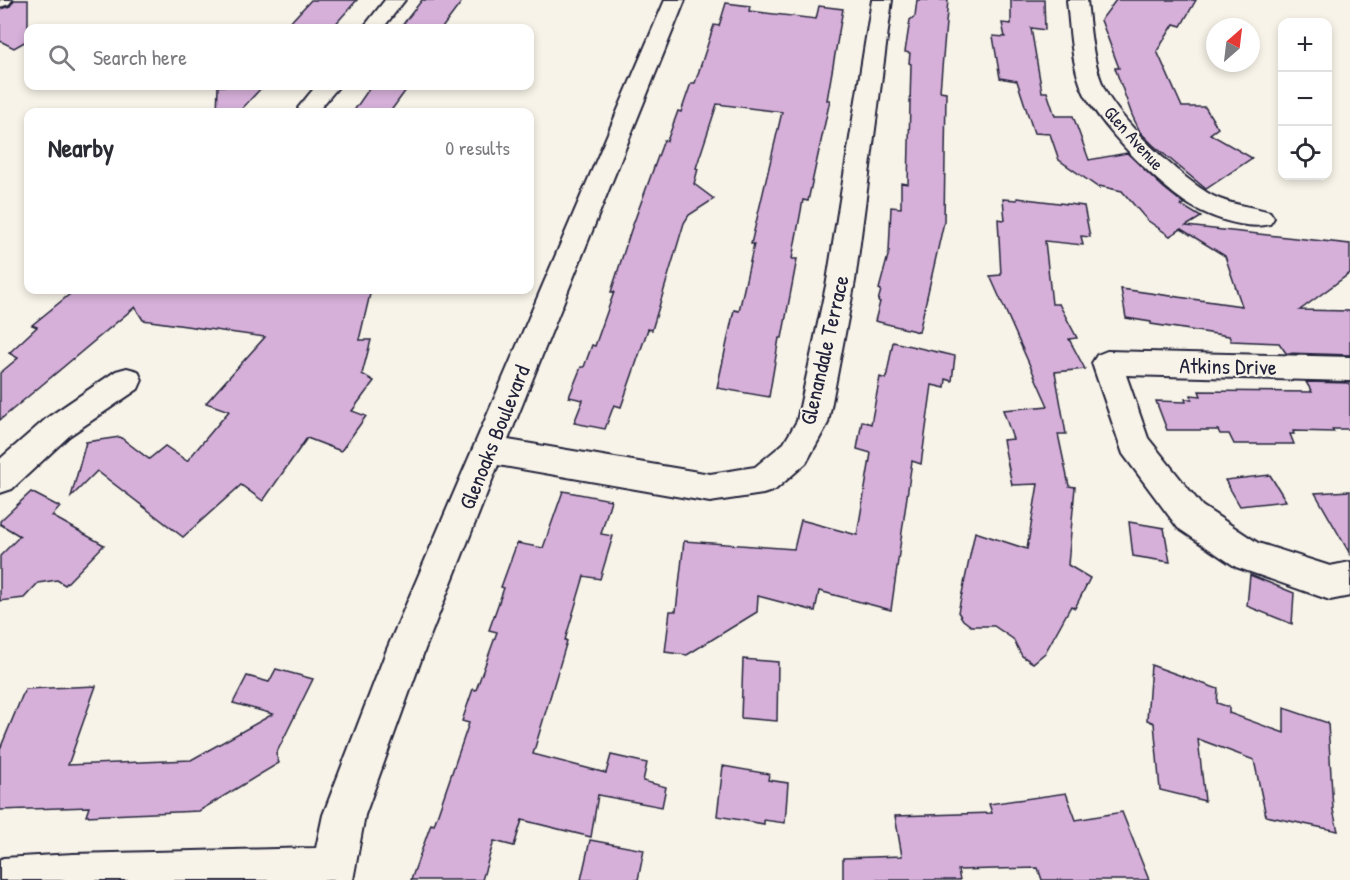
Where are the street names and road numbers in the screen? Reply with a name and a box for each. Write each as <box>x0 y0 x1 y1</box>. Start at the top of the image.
street label: Glen Avenue <box>1098 100 1170 176</box>
street label: Glenandale Terrace <box>792 272 856 428</box>
street label: Atkins Drive <box>1179 350 1277 382</box>
street label: Glenoaks Boulevard <box>451 360 537 514</box>

